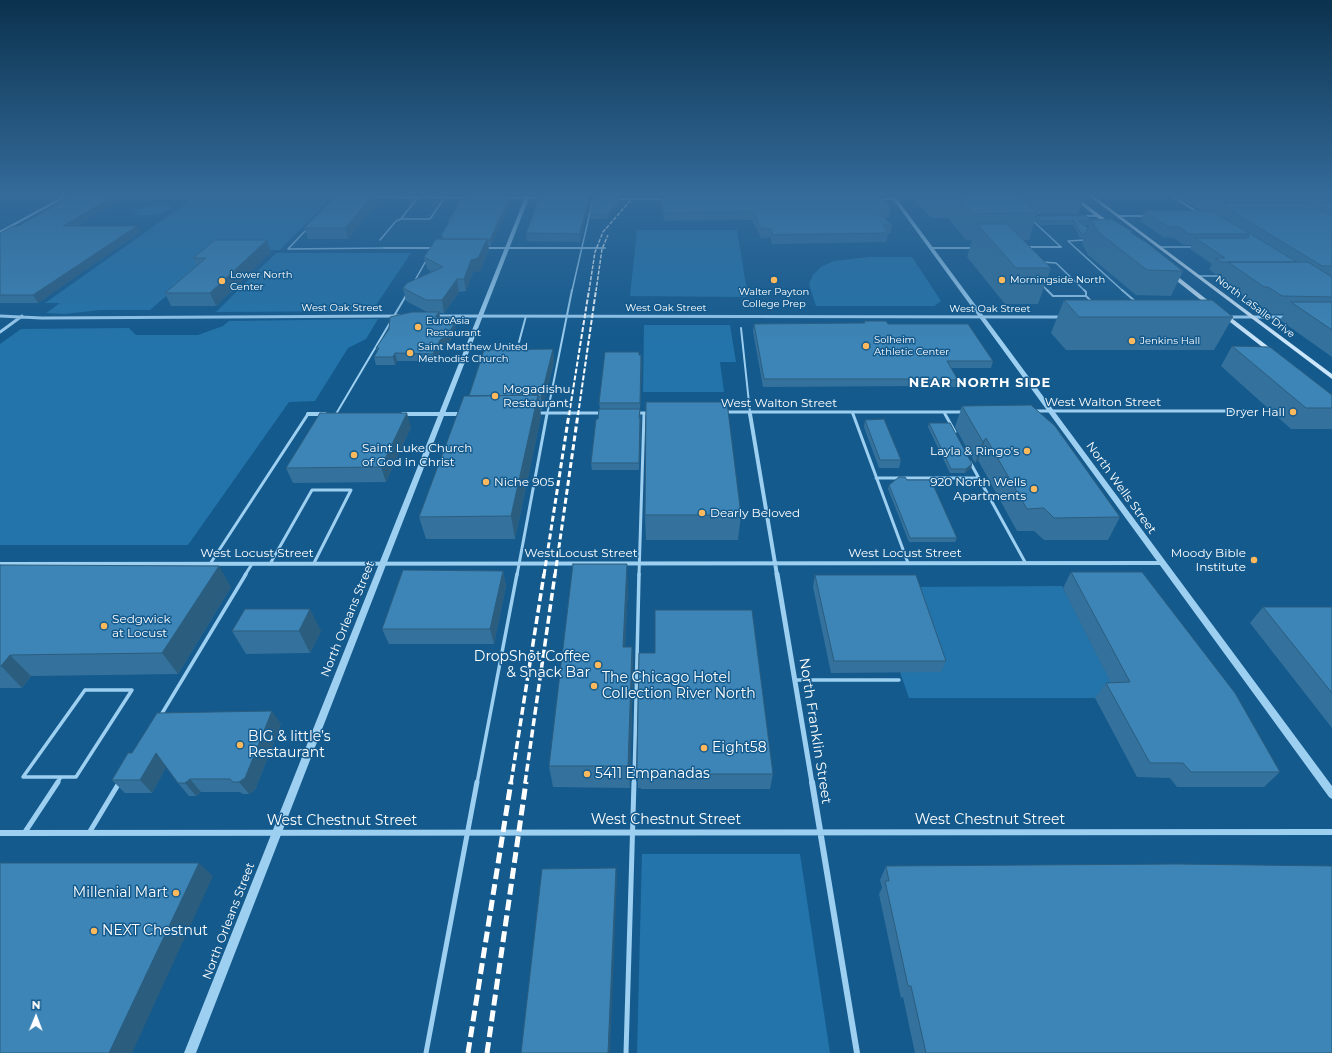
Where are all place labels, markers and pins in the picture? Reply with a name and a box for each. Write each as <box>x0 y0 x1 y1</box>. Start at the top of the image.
place label: Lower North Center <box>230 269 293 292</box>
place label: Morningside North <box>1010 274 1105 286</box>
marker: Walter Payton College Prep <box>769 275 779 285</box>
marker: Morningside North <box>997 275 1007 285</box>
marker: Lower North Center <box>217 276 227 286</box>
place label: Walter Payton College Prep <box>739 286 809 310</box>
place label: EuroAsia Restaurant <box>426 315 481 338</box>
marker: EuroAsia Restaurant <box>413 322 423 332</box>
place label: Solheim Athletic Center <box>874 334 949 358</box>
place label: Jenkins Hall <box>1140 335 1200 347</box>
marker: Jenkins Hall <box>1127 336 1137 346</box>
place label: Saint Matthew United Methodist Church <box>418 341 528 364</box>
marker: Solheim Athletic Center <box>861 341 871 351</box>
marker: Saint Matthew United Methodist Church <box>405 348 415 358</box>
place label: Mogadishu Restaurant <box>503 382 571 410</box>
marker: Mogadishu Restaurant <box>490 391 500 401</box>
place label: Dryer Hall <box>1226 405 1285 419</box>
marker: Dryer Hall <box>1288 407 1298 417</box>
place label: Saint Luke Church of God in Christ <box>362 441 472 469</box>
place label: Layla & Ringo's <box>930 444 1019 458</box>
marker: Layla & Ringo's <box>1022 446 1032 456</box>
marker: Saint Luke Church of God in Christ <box>349 450 359 460</box>
place label: Niche 905 <box>494 475 554 489</box>
place label: 920 North Wells Apartments <box>930 475 1026 503</box>
marker: Niche 905 <box>481 477 491 487</box>
marker: 920 North Wells Apartments <box>1029 484 1039 494</box>
place label: Dearly Beloved <box>710 506 800 520</box>
marker: Dearly Beloved <box>697 508 707 518</box>
place label: Moody Bible Institute <box>1171 546 1246 574</box>
marker: Moody Bible Institute <box>1249 555 1259 565</box>
place label: Sedgwick at Locust <box>112 612 171 640</box>
marker: Sedgwick at Locust <box>99 621 109 631</box>
place label: DropShot Coffee & Snack Bar <box>474 649 590 682</box>
marker: DropShot Coffee & Snack Bar <box>593 660 603 670</box>
place label: The Chicago Hotel Collection River North <box>602 670 756 702</box>
marker: The Chicago Hotel Collection River North <box>589 681 599 691</box>
place label: BIG & little’s Restaurant <box>248 729 331 762</box>
marker: BIG & little’s Restaurant <box>235 740 245 750</box>
place label: Eight58 <box>712 740 767 756</box>
marker: Eight58 <box>699 743 709 753</box>
place label: 5411 Empanadas <box>595 766 710 782</box>
marker: 5411 Empanadas <box>582 769 592 779</box>
place label: Millenial Mart <box>73 885 168 901</box>
marker: Millenial Mart <box>171 888 181 898</box>
place label: NEXT Chestnut <box>102 923 208 939</box>
marker: NEXT Chestnut <box>89 926 99 936</box>

